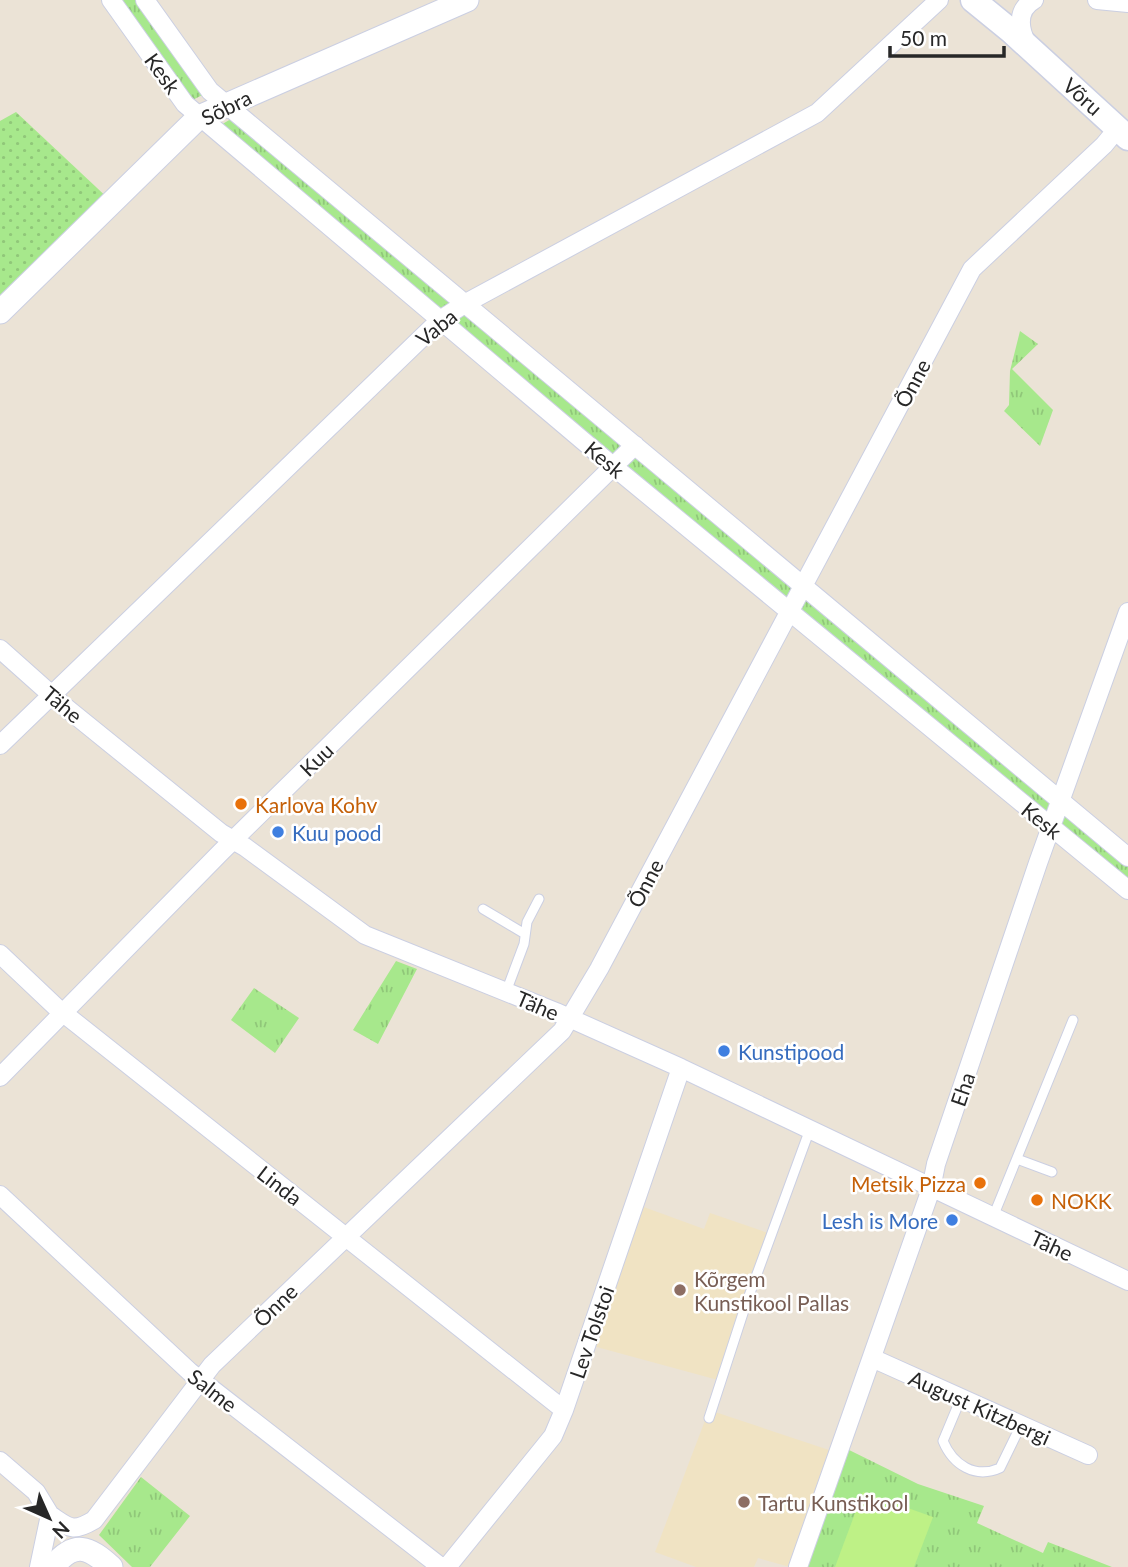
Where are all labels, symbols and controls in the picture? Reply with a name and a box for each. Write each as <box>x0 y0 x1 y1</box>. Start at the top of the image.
scale bar <box>890 14 1004 58</box>
text: 50 m <box>900 25 947 50</box>
street label: Kesk <box>140 48 186 98</box>
street label: Võru <box>1058 72 1108 120</box>
street label: Sõbra <box>197 84 255 130</box>
street label: Vaba <box>411 303 461 351</box>
street label: Õnne <box>889 355 935 411</box>
street label: Kesk <box>580 435 630 483</box>
street label: Tähe <box>38 680 88 728</box>
street label: Kuu <box>294 737 338 781</box>
place label: Karlova Kohv <box>255 792 377 817</box>
marker: Karlova Kohv <box>233 796 249 812</box>
street label: Kesk <box>1017 796 1067 844</box>
place label: Kuu pood <box>292 820 382 845</box>
marker: Kuu pood <box>270 824 286 840</box>
street label: Õnne <box>622 855 668 911</box>
street label: Tähe <box>513 985 563 1025</box>
place label: Kunstipood <box>738 1039 844 1064</box>
marker: Kunstipood <box>716 1043 732 1059</box>
street label: Eha <box>945 1069 979 1109</box>
street label: Linda <box>253 1160 307 1210</box>
place label: Metsik Pizza <box>851 1171 966 1196</box>
marker: Metsik Pizza <box>972 1175 988 1191</box>
place label: NOKK <box>1051 1188 1112 1213</box>
marker: NOKK <box>1029 1192 1045 1208</box>
place label: Lesh is More <box>822 1208 938 1233</box>
marker: Lesh is More <box>944 1212 960 1228</box>
street label: Tähe <box>1027 1224 1077 1266</box>
place label: Kõrgem Kunstikool Pallas <box>694 1266 849 1315</box>
street label: Õnne <box>248 1278 302 1332</box>
street label: Lev Tolstoi <box>564 1282 618 1382</box>
marker: Kõrgem Kunstikool Pallas <box>672 1282 688 1298</box>
street label: Salme <box>184 1363 242 1417</box>
street label: August Kitzbergi <box>905 1365 1055 1449</box>
north arrow <box>14 1483 84 1553</box>
place label: Tartu Kunstikool <box>758 1490 908 1515</box>
marker: Tartu Kunstikool <box>736 1494 752 1510</box>
text: N <box>48 1517 75 1544</box>

